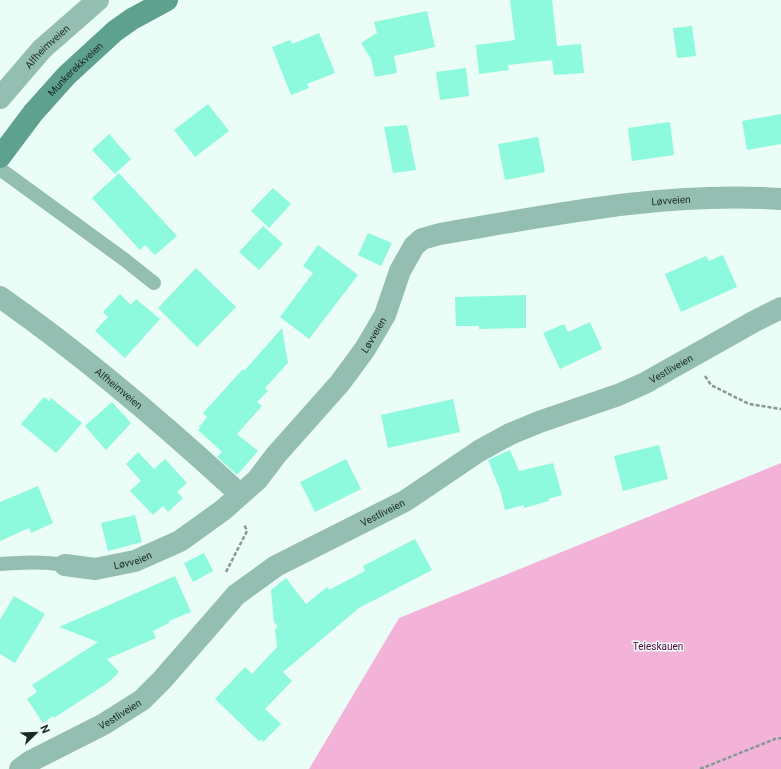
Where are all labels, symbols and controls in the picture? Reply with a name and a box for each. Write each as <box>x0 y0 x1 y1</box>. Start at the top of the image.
street label: Alfheimveien <box>23 22 72 70</box>
street label: Munkerekkveien <box>45 40 105 98</box>
street label: Løvveien <box>651 193 691 207</box>
street label: Løvveien <box>359 315 388 355</box>
street label: Vestliveien <box>647 352 695 385</box>
street label: Alfheimveien <box>93 365 145 411</box>
street label: Vestliveien <box>358 497 406 528</box>
street label: Løvveien <box>113 549 153 571</box>
park label: Teieskauen <box>633 641 683 652</box>
street label: Vestliveien <box>97 697 143 731</box>
north arrow <box>16 713 56 753</box>
text: N <box>37 723 52 736</box>

